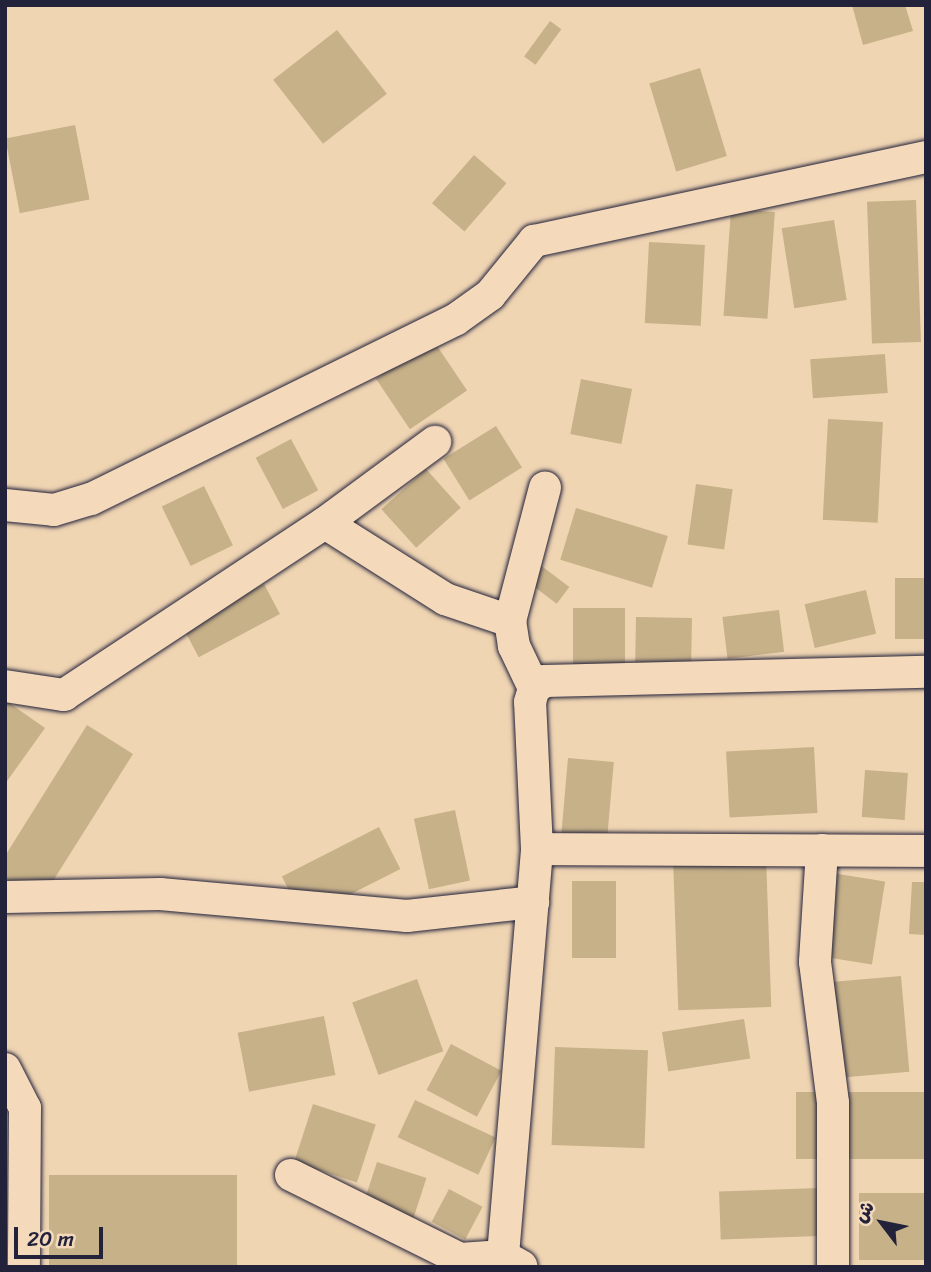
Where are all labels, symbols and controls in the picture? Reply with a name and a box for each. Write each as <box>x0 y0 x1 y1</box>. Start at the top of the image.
north arrow <box>847 1188 917 1258</box>
text: ش <box>844 1194 883 1229</box>
scale bar <box>18 1212 107 1256</box>
text: 20 m <box>27 1220 74 1258</box>

